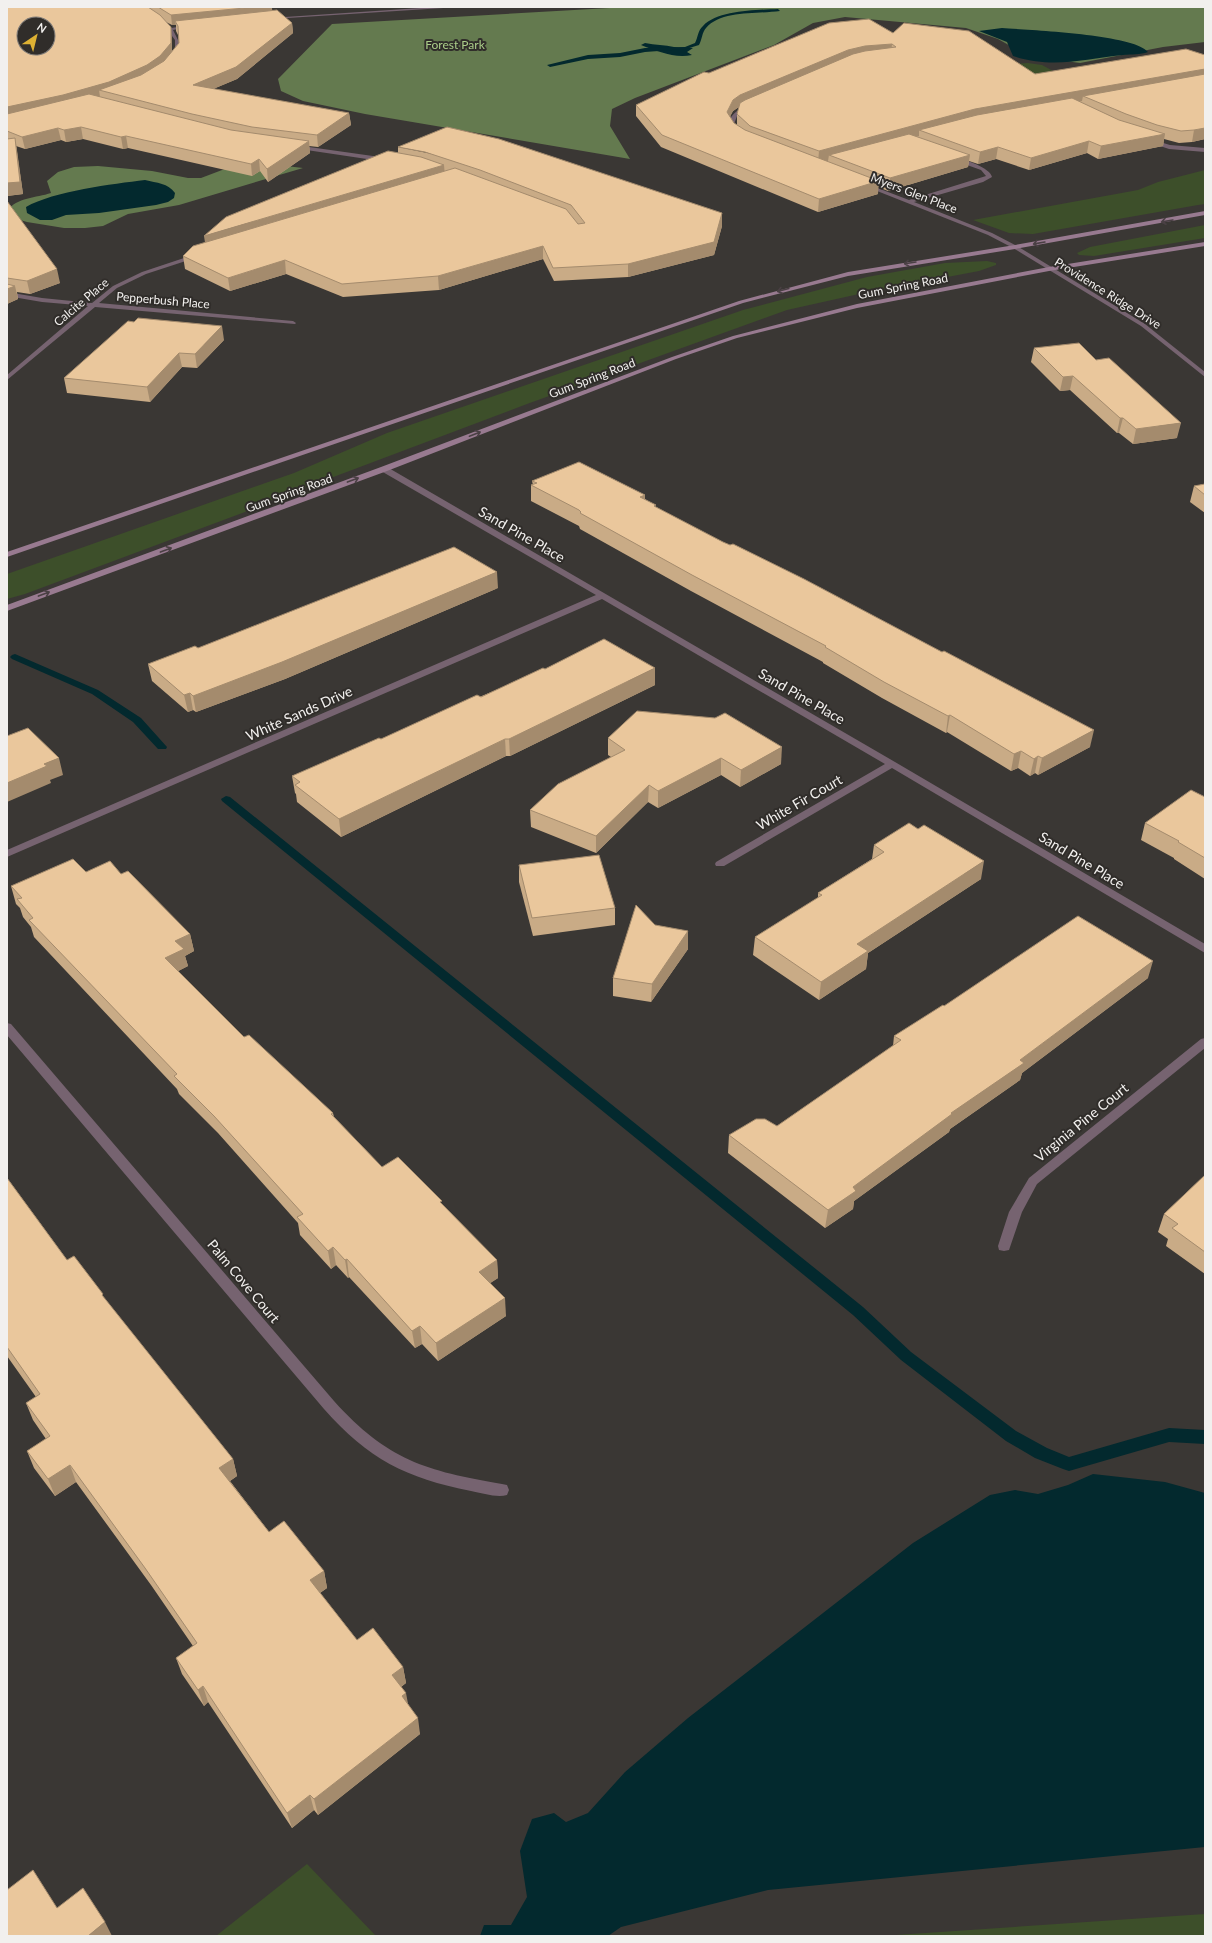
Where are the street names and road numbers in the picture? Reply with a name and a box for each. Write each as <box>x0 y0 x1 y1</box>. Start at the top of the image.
street label: Myers Glen Place <box>869 170 959 216</box>
street label: Providence Ridge Drive <box>1052 254 1164 332</box>
street label: Gum Spring Road <box>857 270 949 302</box>
street label: Calcite Place <box>51 275 111 329</box>
street label: Pepperbush Place <box>116 288 210 312</box>
street label: Gum Spring Road <box>547 355 637 401</box>
street label: Gum Spring Road <box>244 470 334 516</box>
street label: Sand Pine Place <box>476 502 568 566</box>
street label: Sand Pine Place <box>756 664 848 728</box>
street label: White Sands Drive <box>243 682 355 744</box>
street label: White Fir Court <box>753 771 845 833</box>
street label: Sand Pine Place <box>1036 828 1128 892</box>
street label: Virginia Pine Court <box>1031 1079 1131 1165</box>
street label: Palm Cove Court <box>204 1236 284 1326</box>

